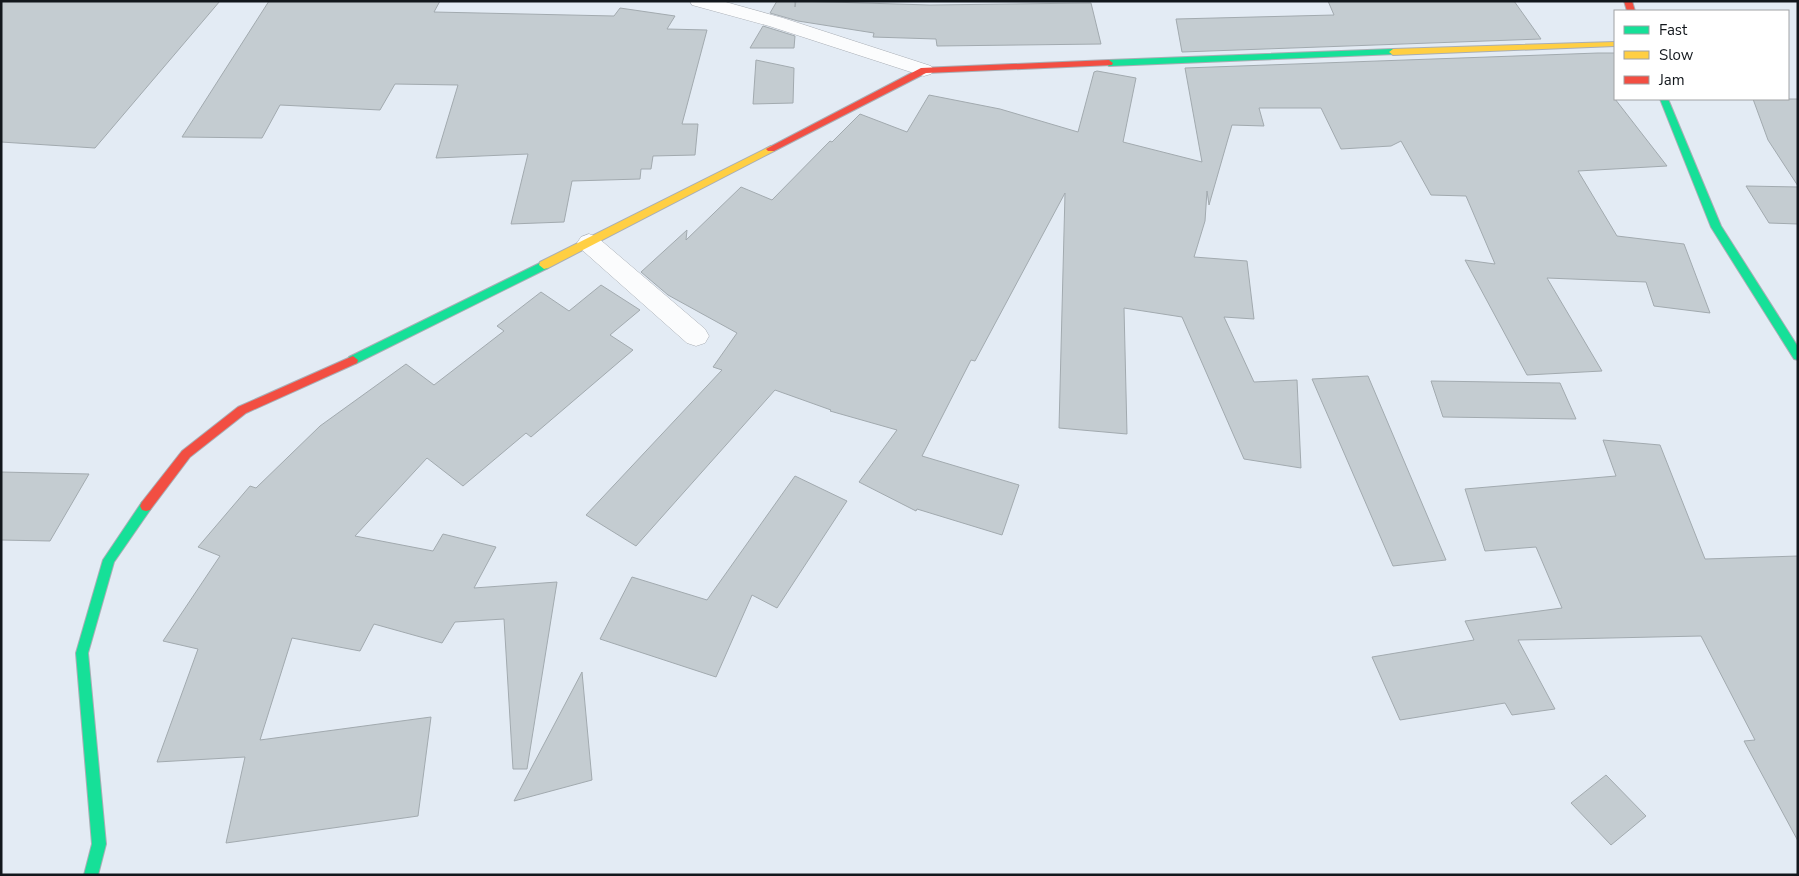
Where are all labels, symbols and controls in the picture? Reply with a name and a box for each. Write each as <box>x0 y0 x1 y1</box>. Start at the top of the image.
legend <box>1614 10 1789 100</box>
text: Fast <box>1659 20 1688 40</box>
text: Slow <box>1659 45 1694 65</box>
text: Jam <box>1658 70 1685 90</box>

